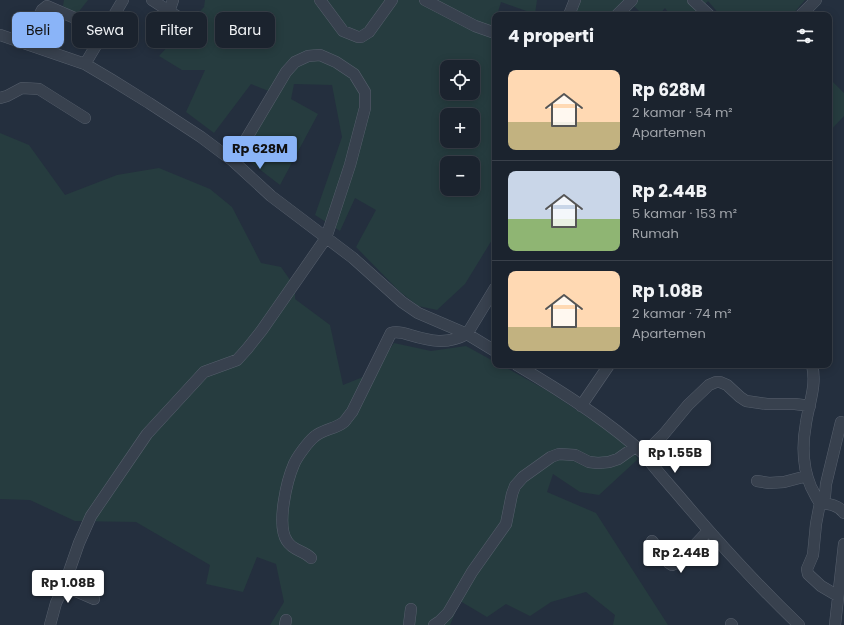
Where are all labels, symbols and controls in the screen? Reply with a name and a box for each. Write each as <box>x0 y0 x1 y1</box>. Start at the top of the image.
chip: Beli <box>12 12 64 48</box>
chip: Sewa <box>72 12 138 48</box>
chip: Filter <box>146 12 207 48</box>
chip: Baru <box>215 12 275 48</box>
text: 4 properti <box>508 24 594 48</box>
icon: filters <box>794 25 816 47</box>
map controls <box>440 60 480 196</box>
button: locate <box>440 60 480 100</box>
text: Rp 628M <box>632 78 705 102</box>
icon: home <box>540 86 588 134</box>
text: 2 kamar · 54 m² <box>632 103 733 122</box>
button: + <box>440 108 480 148</box>
text: Apartemen <box>632 123 706 142</box>
pin: Rp 628M <box>223 136 297 170</box>
text: Rp 628M <box>232 139 288 158</box>
button: − <box>440 156 480 196</box>
text: Rp 2.44B <box>632 179 707 203</box>
icon: home <box>540 187 588 235</box>
text: 5 kamar · 153 m² <box>632 204 737 223</box>
text: Rumah <box>632 224 679 243</box>
text: Rp 1.08B <box>632 279 703 303</box>
icon: home <box>540 287 588 335</box>
text: 2 kamar · 74 m² <box>632 304 732 323</box>
text: Apartemen <box>632 324 706 343</box>
pin: Rp 1.55B <box>634 440 716 474</box>
text: Rp 1.55B <box>648 443 702 462</box>
pin: Rp 2.44B <box>640 540 722 574</box>
text: Rp 2.44B <box>652 543 710 562</box>
pin: Rp 1.08B <box>27 570 109 604</box>
text: Rp 1.08B <box>41 573 95 592</box>

